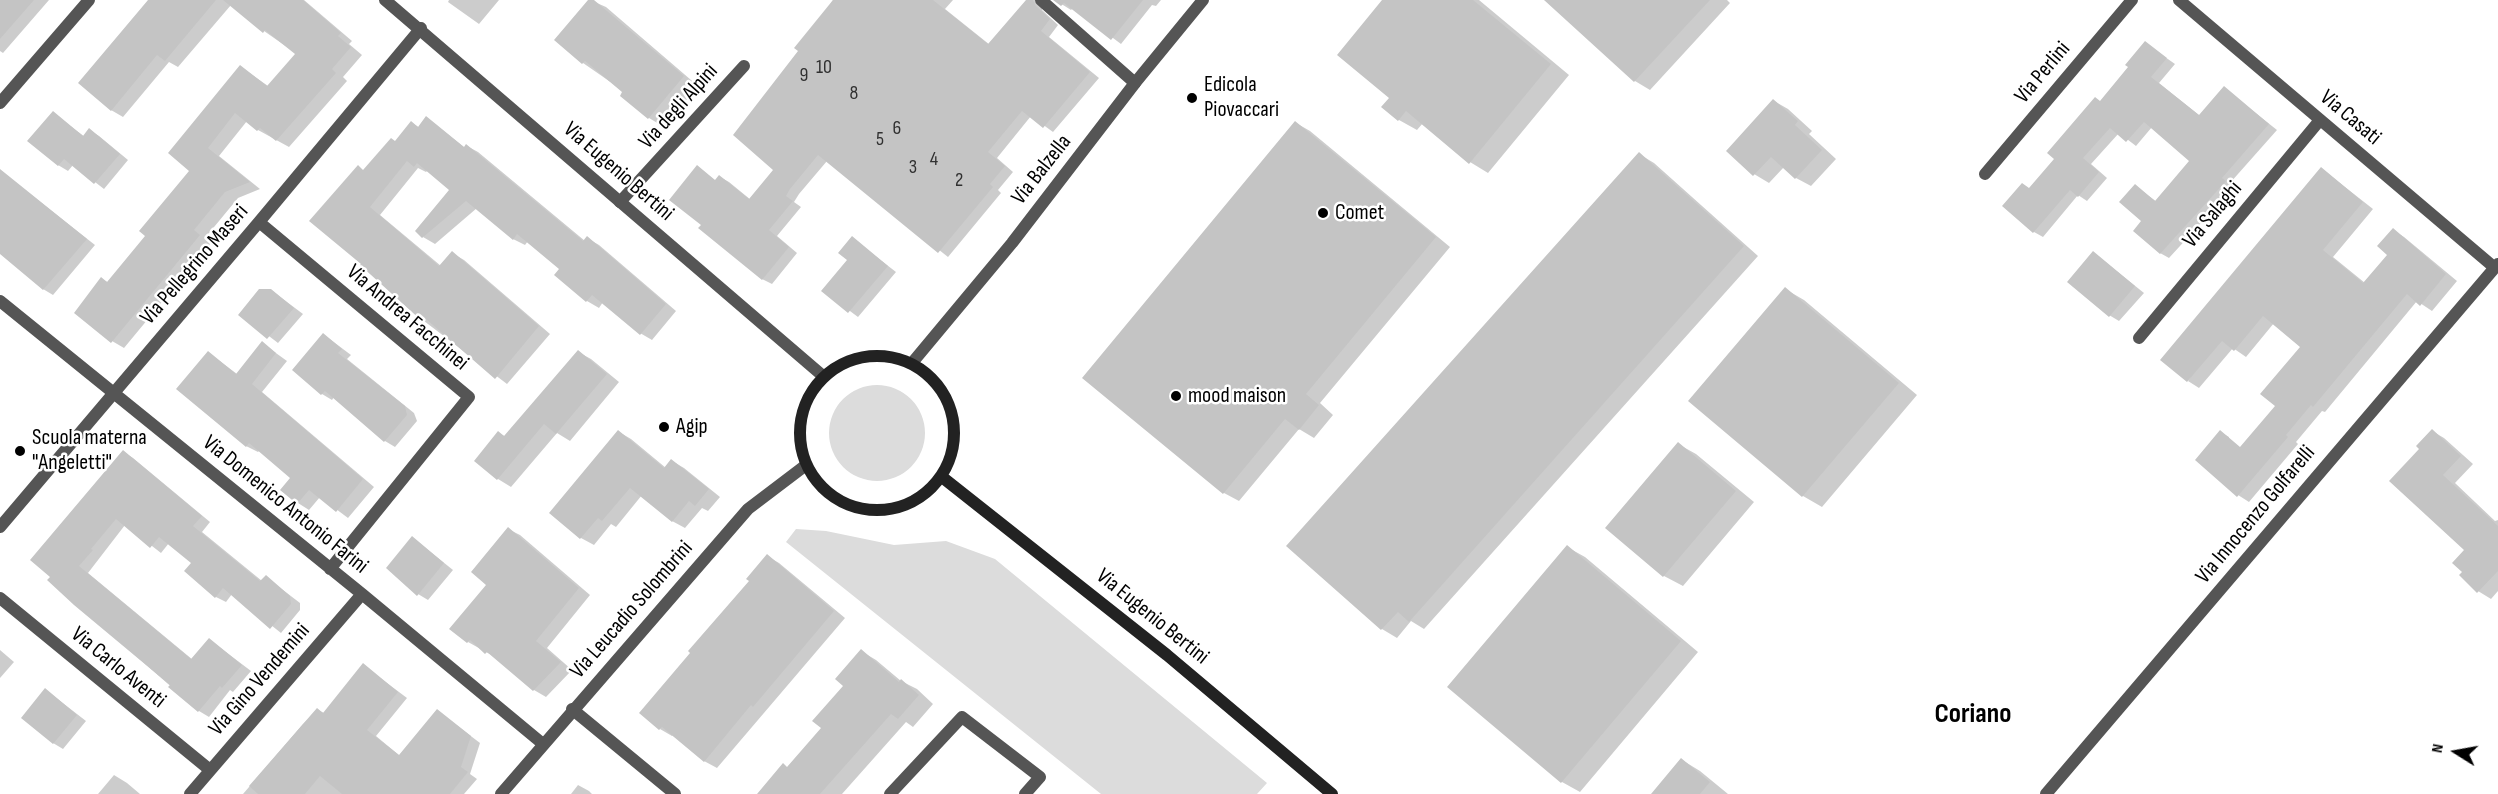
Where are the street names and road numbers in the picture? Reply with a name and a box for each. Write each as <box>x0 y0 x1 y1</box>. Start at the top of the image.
street label: Via Perlini <box>2010 37 2076 109</box>
street label: Via degli Alpini <box>634 59 724 155</box>
street label: Via Casati <box>2314 85 2386 151</box>
street label: Via Eugenio Bertini <box>557 117 679 227</box>
street label: Via Balzella <box>1007 130 1077 210</box>
street label: Via Salaghi <box>2178 176 2248 254</box>
street label: Via Pellegrino Maseri <box>135 199 255 331</box>
street label: Via Andrea Facchinei <box>341 259 473 377</box>
street label: Via Domenico Antonio Farini <box>197 430 373 580</box>
street label: Via Innocenzo Golfarelli <box>2191 441 2321 589</box>
street label: Via Leucadio Solombrini <box>565 536 699 684</box>
street label: Via Eugenio Bertini <box>1090 564 1214 670</box>
street label: Via Gino Vendemini <box>204 618 316 742</box>
street label: Via Carlo Aventi <box>65 622 171 714</box>

